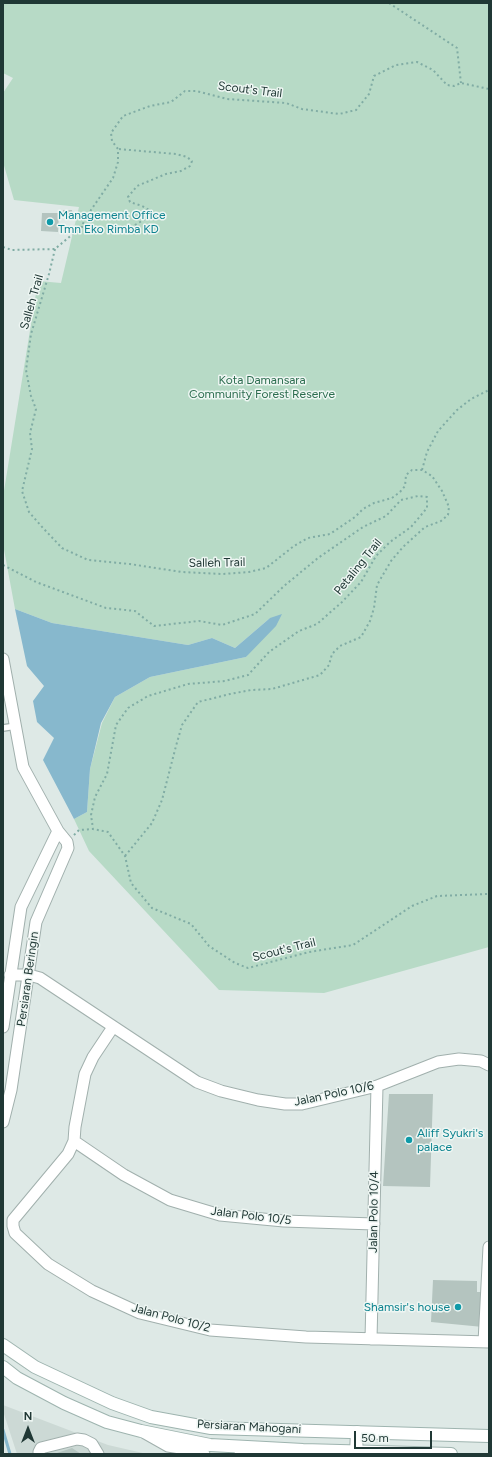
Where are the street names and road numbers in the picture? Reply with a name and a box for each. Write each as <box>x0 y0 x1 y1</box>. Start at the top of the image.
street label: Scout's Trail <box>217 79 283 101</box>
street label: Salleh Trail <box>17 273 47 331</box>
street label: Petaling Trail <box>331 536 385 598</box>
street label: Salleh Trail <box>189 555 245 571</box>
street label: Persiaran Beringin <box>14 931 42 1027</box>
street label: Scout's Trail <box>251 935 317 965</box>
street label: Jalan Polo 10/6 <box>293 1079 375 1109</box>
street label: Jalan Polo 10/4 <box>366 1171 382 1253</box>
street label: Jalan Polo 10/5 <box>210 1204 292 1228</box>
street label: Jalan Polo 10/2 <box>130 1301 212 1335</box>
street label: Persiaran Mahogani <box>197 1417 301 1437</box>

